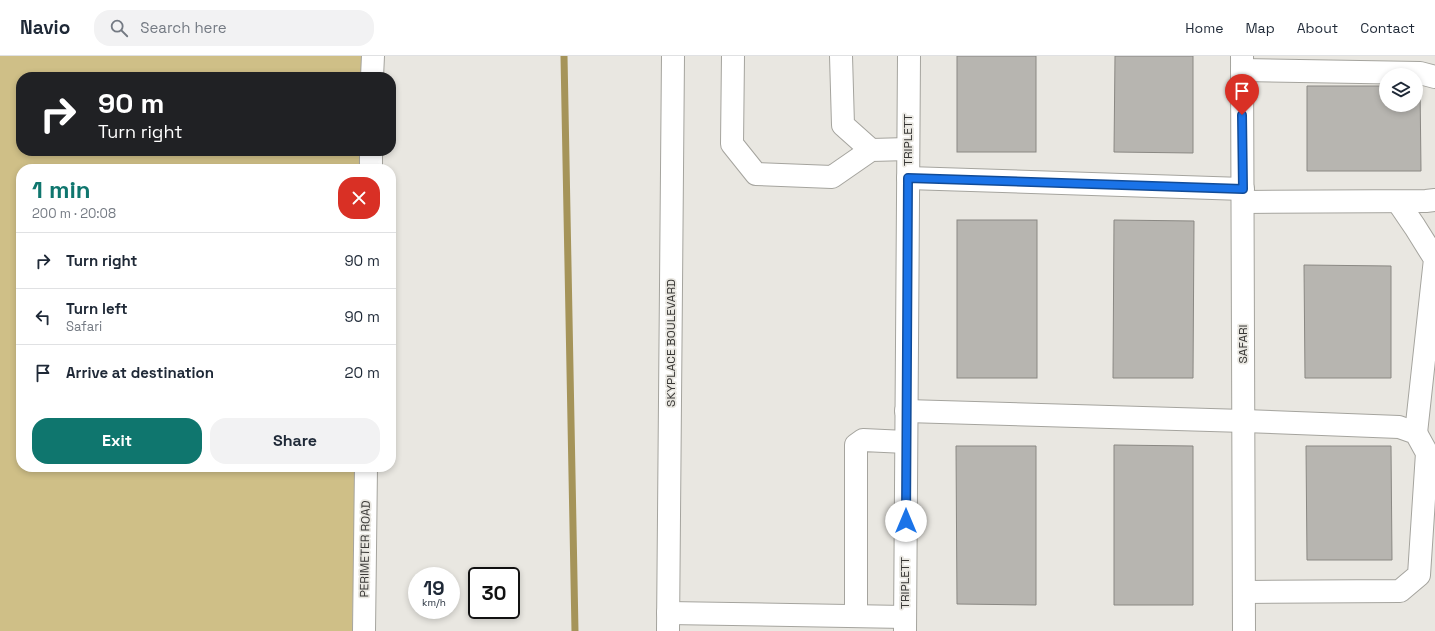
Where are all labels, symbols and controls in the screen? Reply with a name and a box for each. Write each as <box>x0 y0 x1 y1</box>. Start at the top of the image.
search box <box>94 10 374 46</box>
text: Navio <box>20 15 70 40</box>
icon: search <box>108 17 130 39</box>
text: Search here <box>140 18 227 37</box>
text: Home <box>1185 19 1223 37</box>
text: Map <box>1245 19 1275 37</box>
text: About <box>1297 19 1338 37</box>
text: Contact <box>1360 19 1415 37</box>
map controls <box>1379 68 1423 112</box>
button: layers <box>1379 68 1423 112</box>
pin <box>1225 74 1259 115</box>
icon: arrive <box>1231 80 1253 102</box>
text: 90 m <box>98 85 164 121</box>
icon: right <box>32 88 84 140</box>
street label: TRIPLETT <box>900 114 916 166</box>
text: Turn right <box>98 120 182 143</box>
text: 1 min <box>32 174 91 205</box>
button: close <box>338 177 380 219</box>
text: 200 m · 20:08 <box>32 205 116 222</box>
icon: right <box>32 250 54 272</box>
text: Turn right <box>66 251 137 270</box>
text: 90 m <box>344 251 380 270</box>
street label: SKYPLACE BOULEVARD <box>663 279 679 407</box>
text: Turn left <box>66 299 128 318</box>
icon: left <box>32 306 54 328</box>
text: 90 m <box>344 307 380 326</box>
text: Safari <box>66 318 102 335</box>
street label: SAFARI <box>1235 325 1251 363</box>
icon: arrive <box>32 362 54 384</box>
text: Arrive at destination <box>66 363 214 382</box>
text: 20 m <box>345 363 380 382</box>
button: Exit <box>32 418 202 464</box>
button: Share <box>210 418 380 464</box>
street label: PERIMETER ROAD <box>356 500 374 598</box>
position arrow <box>885 500 927 542</box>
street label: TRIPLETT <box>897 557 913 609</box>
speed limit sign: 30 <box>468 567 520 619</box>
text: 19 <box>423 575 445 601</box>
text: km/h <box>422 596 446 609</box>

